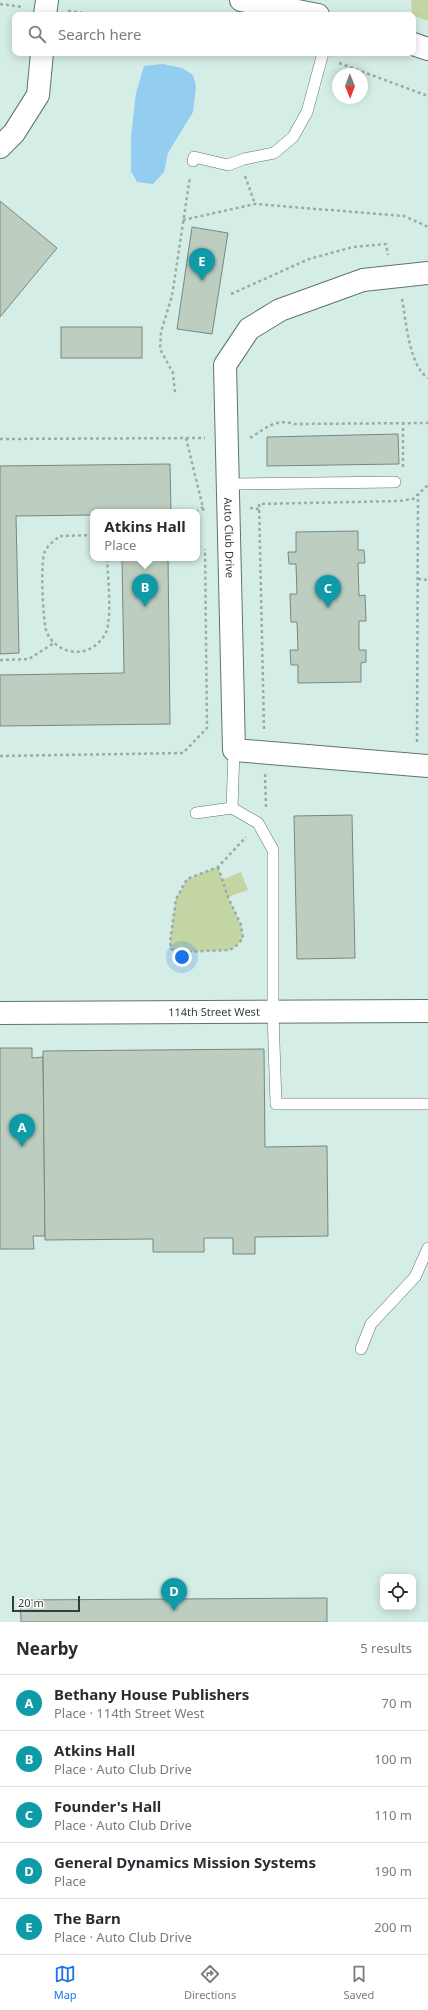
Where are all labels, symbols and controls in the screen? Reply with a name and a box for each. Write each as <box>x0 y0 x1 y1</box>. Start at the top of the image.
search box <box>12 12 416 56</box>
icon: search <box>26 23 48 45</box>
text: Search here <box>58 24 141 44</box>
north arrow <box>332 68 368 104</box>
pin: E <box>189 248 215 281</box>
street label: Auto Club Drive <box>221 497 238 578</box>
popup <box>90 509 200 561</box>
text: Atkins Hall <box>104 516 186 536</box>
text: Place <box>104 536 136 554</box>
pin: B <box>132 574 158 607</box>
pin: C <box>315 575 341 608</box>
your location <box>172 947 192 967</box>
street label: 114th Street West <box>168 1004 260 1019</box>
pin: A <box>9 1114 35 1147</box>
map controls <box>380 1574 416 1610</box>
button: locate <box>380 1574 416 1610</box>
pin: D <box>161 1578 187 1611</box>
scale bar <box>12 1594 80 1613</box>
text: 20 m <box>18 1595 44 1610</box>
text: Nearby <box>16 1637 78 1660</box>
text: 5 results <box>360 1639 412 1657</box>
text: Bethany House Publishers <box>54 1684 249 1704</box>
text: A <box>25 1694 34 1712</box>
text: 70 m <box>382 1694 412 1712</box>
text: Place · 114th Street West <box>54 1704 205 1722</box>
text: Atkins Hall <box>54 1740 135 1760</box>
text: B <box>25 1750 33 1768</box>
text: 100 m <box>374 1750 412 1768</box>
text: Place · Auto Club Drive <box>54 1760 192 1778</box>
text: Founder's Hall <box>54 1796 161 1816</box>
text: C <box>25 1806 33 1824</box>
text: 110 m <box>374 1806 412 1824</box>
text: Place · Auto Club Drive <box>54 1816 192 1834</box>
text: General Dynamics Mission Systems <box>54 1852 316 1872</box>
text: D <box>24 1862 34 1880</box>
text: 190 m <box>374 1862 412 1880</box>
text: Place <box>54 1872 86 1890</box>
text: The Barn <box>54 1908 121 1928</box>
text: E <box>25 1918 33 1936</box>
text: 200 m <box>374 1918 412 1936</box>
text: Place · Auto Club Drive <box>54 1928 192 1946</box>
tab: Map <box>54 1963 77 2002</box>
tab: Directions <box>184 1963 236 2002</box>
tab: Saved <box>344 1963 374 2002</box>

